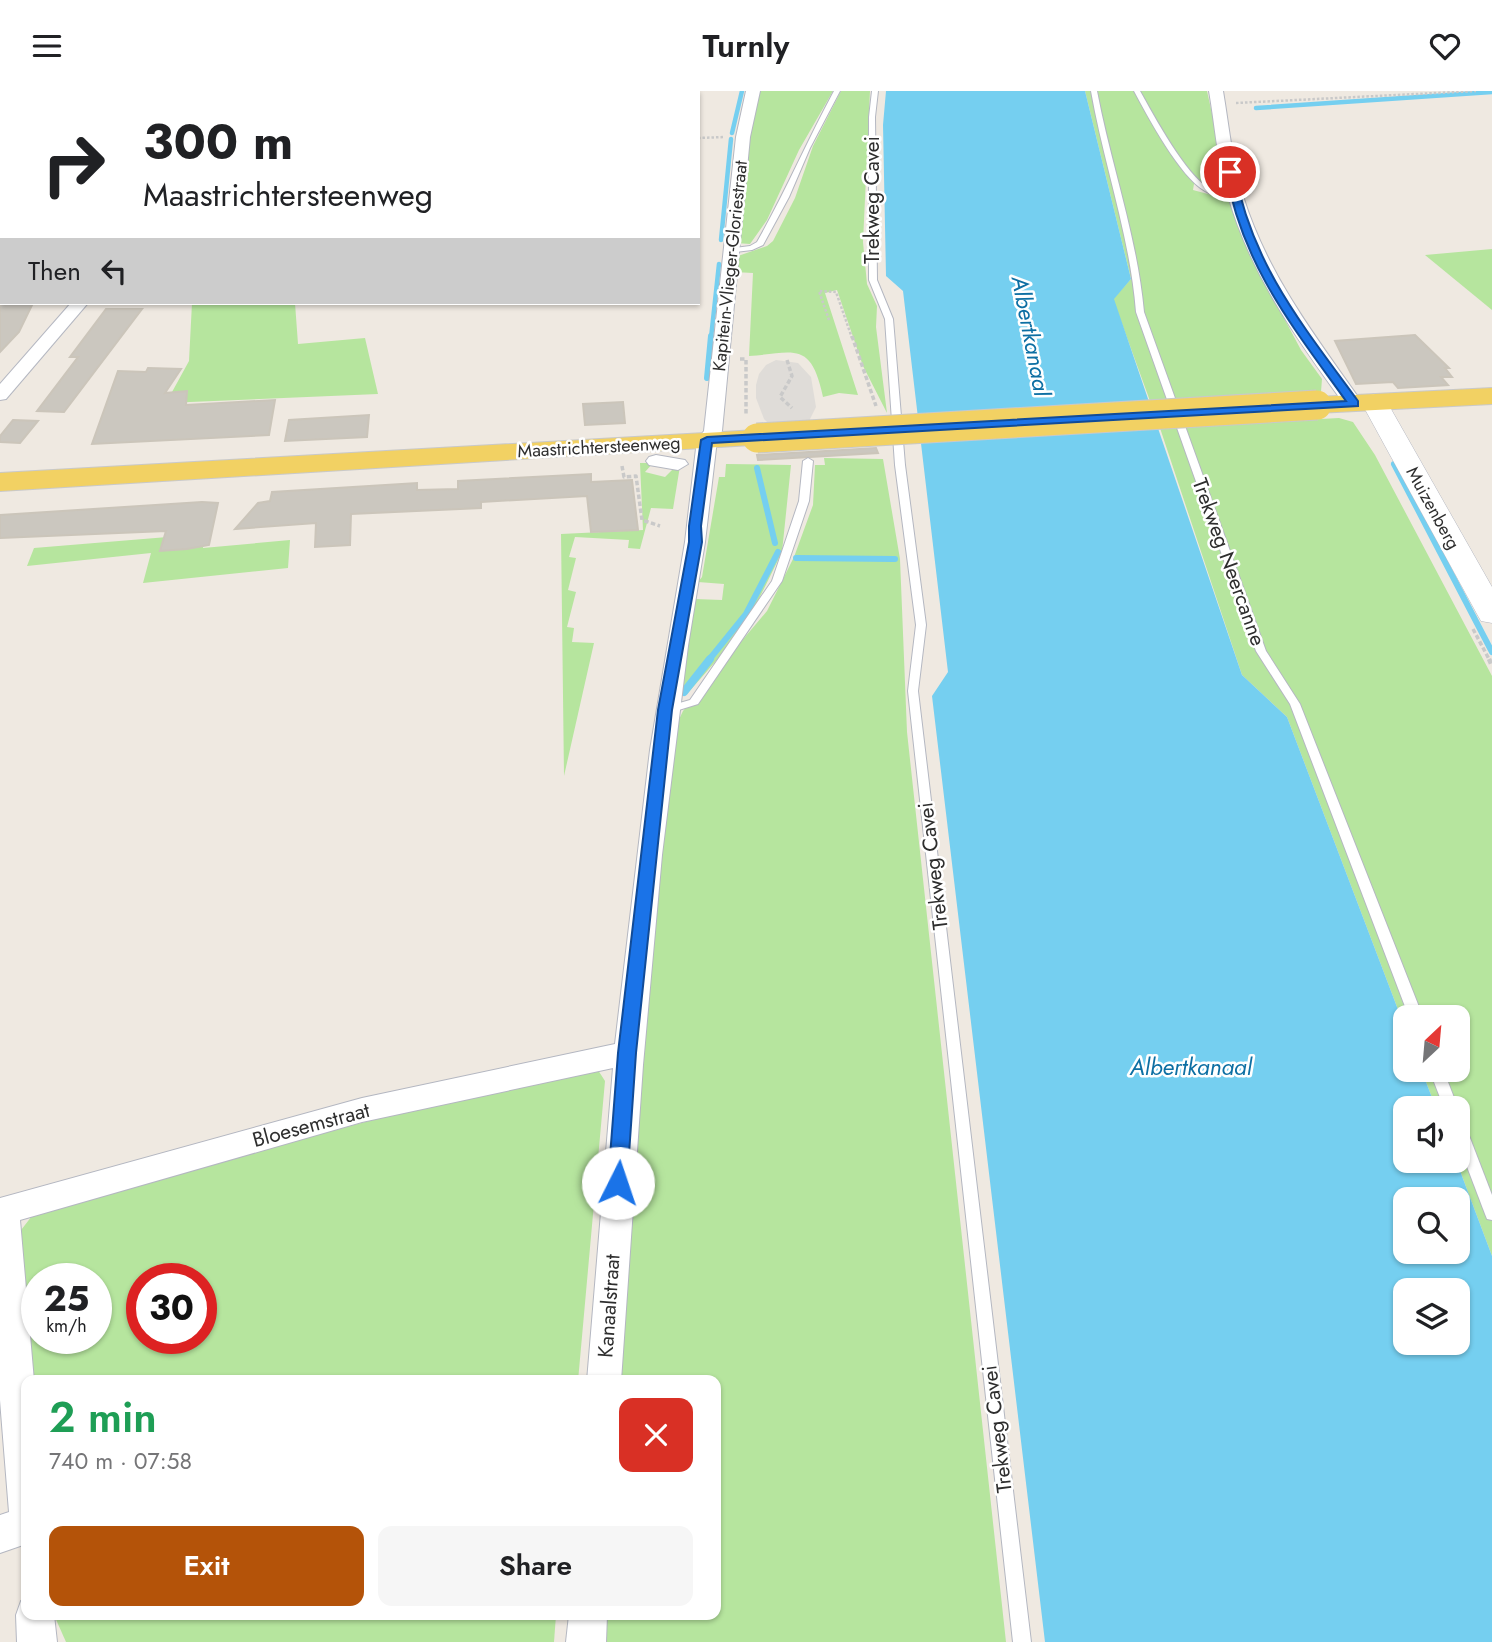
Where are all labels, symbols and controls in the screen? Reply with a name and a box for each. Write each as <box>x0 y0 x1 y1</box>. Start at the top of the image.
text: Turnly <box>703 23 789 69</box>
icon: menu <box>28 27 66 65</box>
icon: heart <box>1426 27 1464 65</box>
text: 300 m <box>143 107 293 177</box>
icon: right <box>28 119 119 210</box>
street label: Trekweg Cavei <box>857 136 887 264</box>
pin <box>1200 142 1260 202</box>
icon: arrive <box>1211 153 1249 191</box>
street label: Kapitein-Vlieger-Gloriestraat <box>706 158 754 373</box>
text: Maastrichtersteenweg <box>143 172 433 218</box>
text: Then <box>28 252 81 290</box>
icon: left <box>95 252 133 290</box>
water label: Albertkanaal <box>1002 272 1059 400</box>
street label: Maastrichtersteenweg <box>517 430 681 464</box>
street label: Muizenberg <box>1400 462 1466 554</box>
street label: Trekweg Neercanne <box>1185 474 1273 650</box>
street label: Trekweg Cavei <box>910 801 956 931</box>
north arrow <box>1393 1005 1470 1081</box>
map controls <box>1393 1005 1470 1355</box>
water label: Albertkanaal <box>1129 1050 1253 1084</box>
street label: Bloesemstraat <box>249 1095 373 1155</box>
button: sound <box>1393 1096 1470 1173</box>
position arrow <box>581 1146 655 1220</box>
button: search <box>1393 1187 1470 1264</box>
street label: Kanaalstraat <box>590 1253 628 1359</box>
speed limit sign: 30 <box>126 1263 217 1354</box>
text: 25 <box>44 1274 89 1324</box>
button: layers <box>1393 1278 1470 1355</box>
text: km/h <box>46 1313 87 1339</box>
street label: Trekweg Cavei <box>974 1364 1020 1494</box>
text: 2 min <box>49 1387 157 1448</box>
button: close <box>619 1398 693 1472</box>
text: 740 m · 07:58 <box>49 1444 192 1478</box>
button: Exit <box>49 1526 364 1606</box>
button: Share <box>378 1526 693 1606</box>

